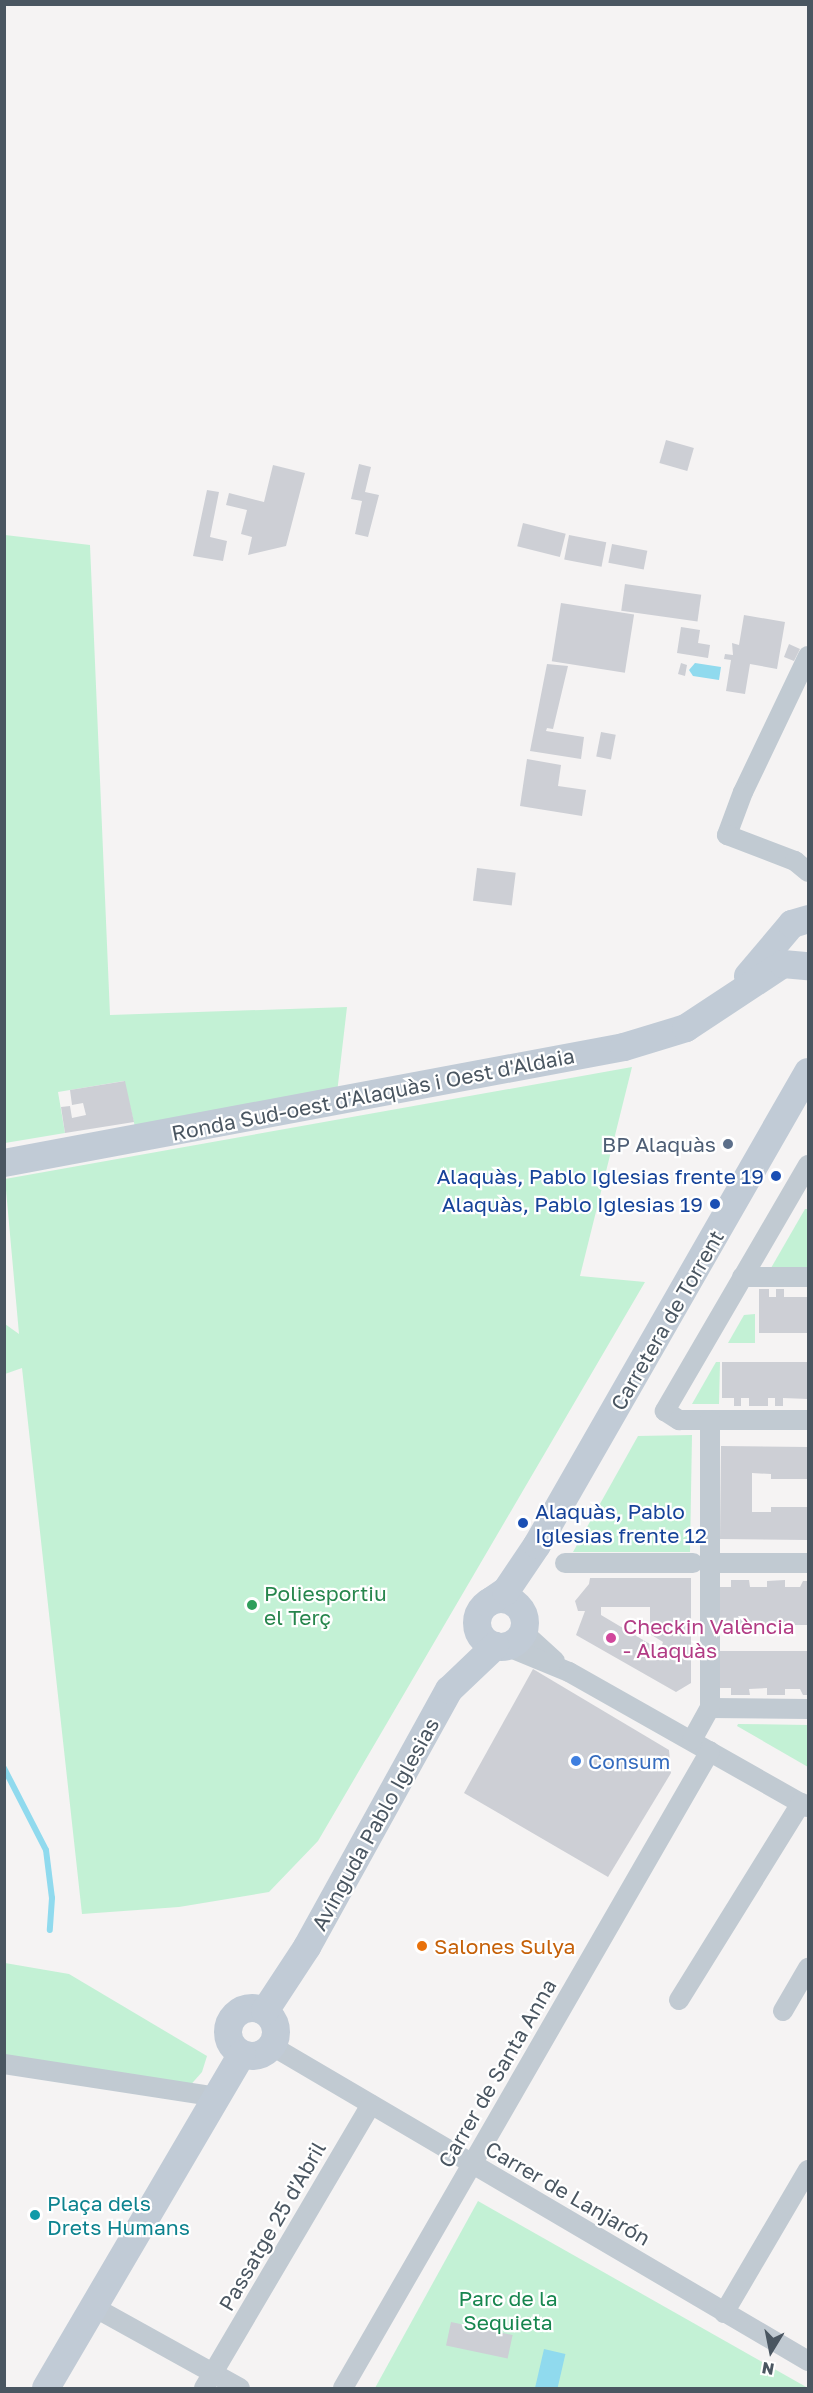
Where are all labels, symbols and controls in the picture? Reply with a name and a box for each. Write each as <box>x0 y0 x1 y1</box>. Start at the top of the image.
street label: Ronda Sud-oest d'Alaquàs i Oest d'Aldaia <box>169 1043 577 1145</box>
place label: BP Alaquàs <box>602 1131 716 1157</box>
marker: BP Alaquàs <box>721 1137 735 1151</box>
place label: Alaquàs, Pablo Iglesias frente 19 <box>436 1163 764 1189</box>
marker: Alaquàs, Pablo Iglesias frente 19 <box>769 1169 783 1183</box>
place label: Alaquàs, Pablo Iglesias 19 <box>442 1191 703 1217</box>
marker: Alaquàs, Pablo Iglesias 19 <box>708 1197 722 1211</box>
street label: Carretera de Torrent <box>605 1225 729 1415</box>
place label: Alaquàs, Pablo Iglesias frente 12 <box>535 1498 707 1548</box>
marker: Alaquàs, Pablo Iglesias frente 12 <box>516 1516 530 1530</box>
place label: Poliesportiu el Terç <box>264 1580 387 1630</box>
marker: Poliesportiu el Terç <box>245 1598 259 1612</box>
place label: Checkin València - Alaquàs <box>623 1613 795 1663</box>
marker: Checkin València - Alaquàs <box>604 1631 618 1645</box>
street label: Avinguda Pablo Iglesias <box>306 1713 444 1935</box>
place label: Consum <box>588 1748 670 1774</box>
marker: Consum <box>569 1754 583 1768</box>
place label: Salones Sulya <box>434 1933 575 1959</box>
marker: Salones Sulya <box>415 1939 429 1953</box>
street label: Carrer de Santa Anna <box>433 1974 561 2172</box>
street label: Carrer de Lanjarón <box>481 2136 655 2250</box>
street label: Passatge 25 d'Abril <box>213 2137 331 2315</box>
place label: Plaça dels Drets Humans <box>47 2190 190 2240</box>
marker: Plaça dels Drets Humans <box>28 2208 42 2222</box>
park label: Parc de la Sequieta <box>458 2285 558 2335</box>
north arrow <box>741 2321 801 2381</box>
text: N <box>760 2358 776 2380</box>

